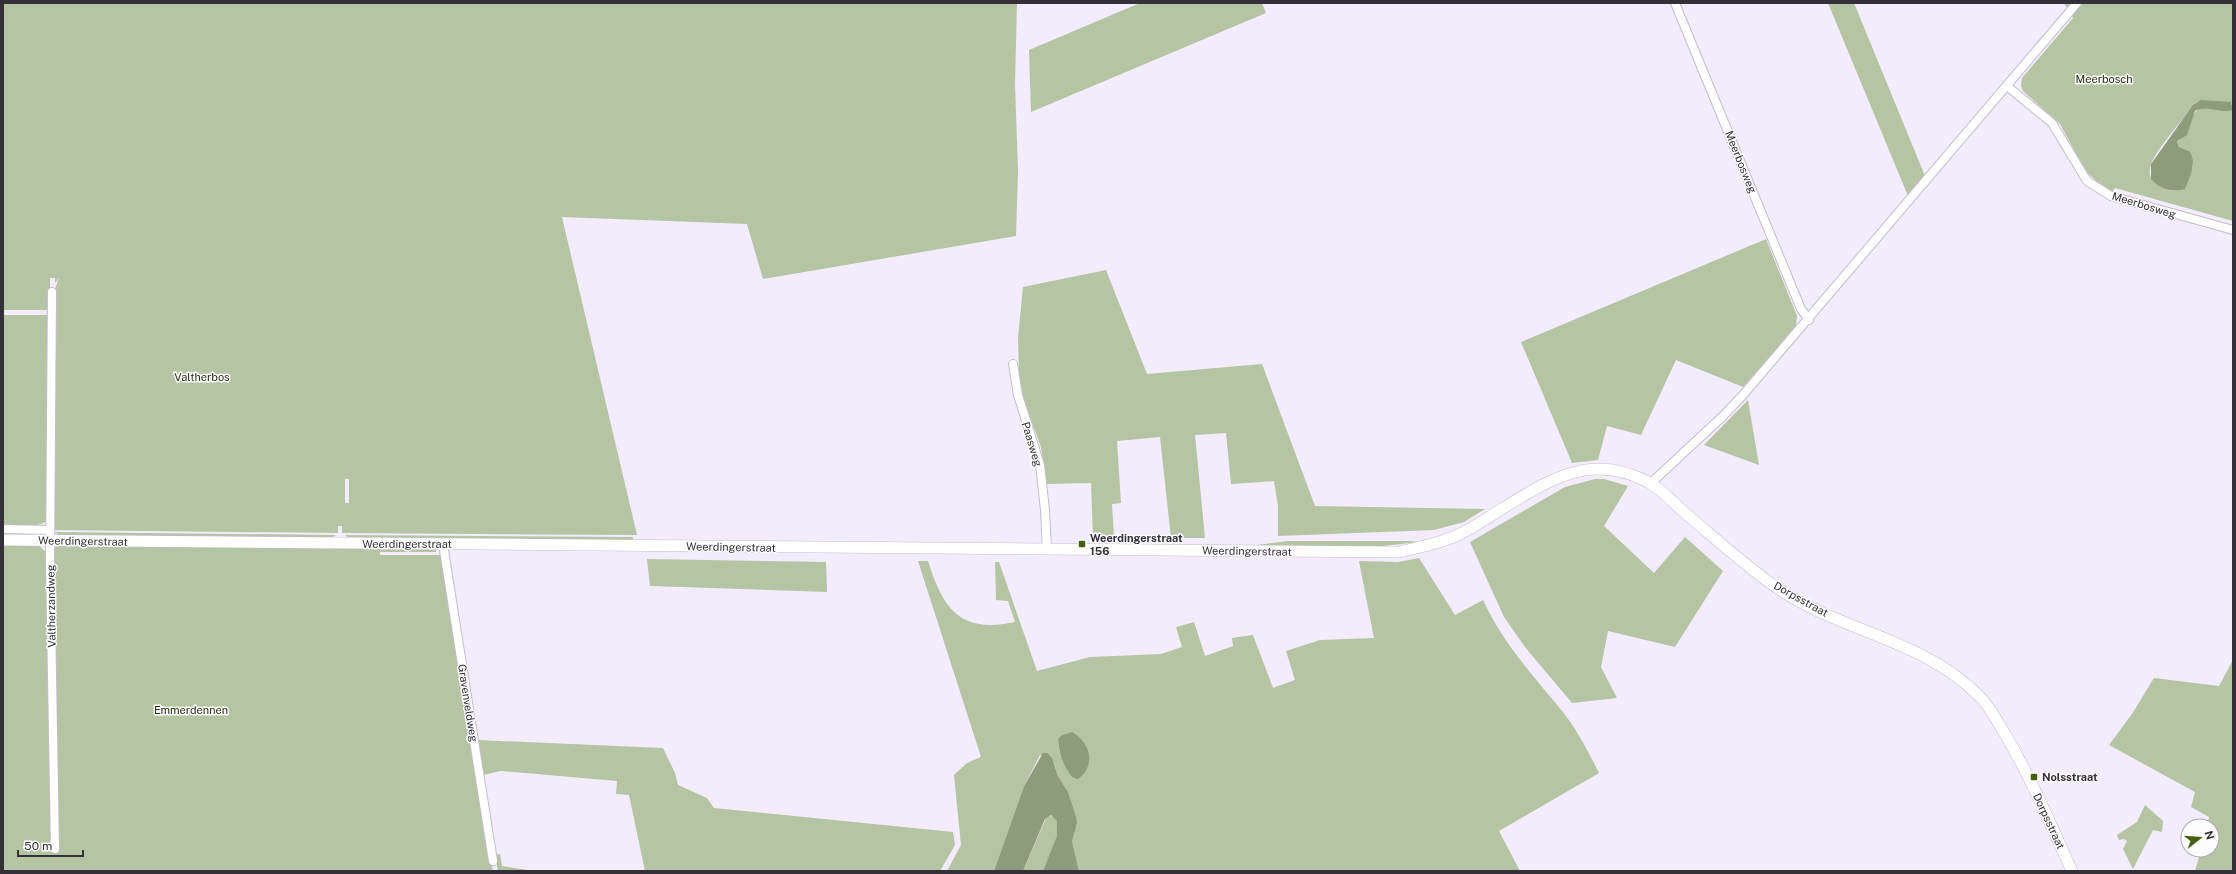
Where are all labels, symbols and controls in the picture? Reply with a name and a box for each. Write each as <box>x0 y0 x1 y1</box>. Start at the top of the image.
park label: Meerbosch <box>2076 73 2133 85</box>
street label: Meerbosweg <box>1723 129 1759 195</box>
street label: Meerbosweg <box>2111 190 2178 220</box>
park label: Valtherbos <box>174 371 230 383</box>
street label: Paasweg <box>1020 420 1045 468</box>
place label: Weerdingerstraat 156 <box>1090 532 1183 557</box>
street label: Weerdingerstraat <box>38 534 128 548</box>
street label: Weerdingerstraat <box>362 538 452 550</box>
marker: Weerdingerstraat 156 <box>1077 539 1087 549</box>
street label: Weerdingerstraat <box>686 540 776 554</box>
street label: Weerdingerstraat <box>1202 544 1292 558</box>
street label: Valtherzandweg <box>44 564 58 648</box>
street label: Dorpsstraat <box>1772 579 1830 619</box>
street label: Gravenveldweg <box>456 663 480 743</box>
park label: Emmerdennen <box>154 704 228 716</box>
place label: Nolsstraat <box>2042 771 2098 783</box>
marker: Nolsstraat <box>2029 772 2039 782</box>
street label: Dorpsstraat <box>2031 791 2067 851</box>
north arrow <box>2180 818 2220 858</box>
text: N <box>2203 829 2217 841</box>
scale bar <box>18 832 83 858</box>
text: 50 m <box>24 839 52 853</box>

